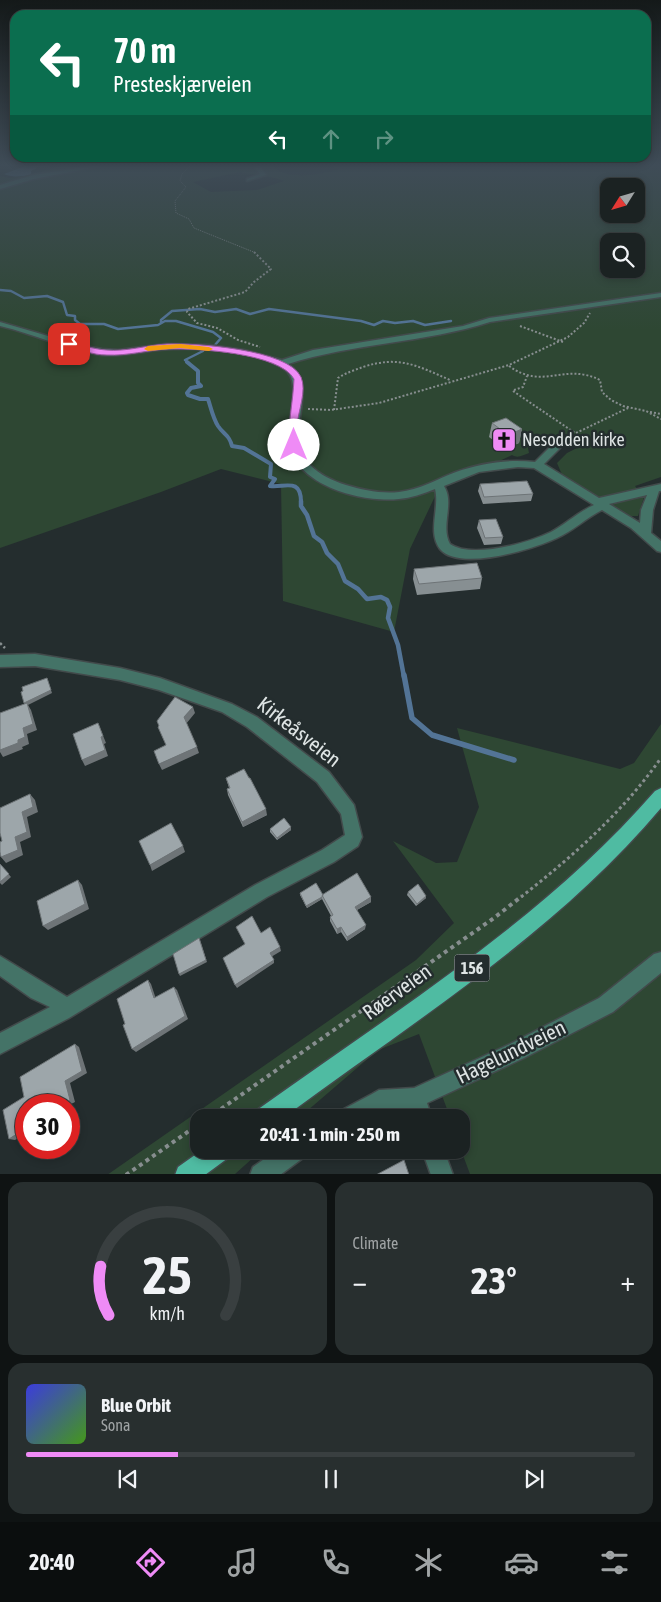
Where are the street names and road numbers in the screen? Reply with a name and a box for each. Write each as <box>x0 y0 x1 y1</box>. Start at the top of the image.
street label: Kirkeåsveien <box>253 691 346 771</box>
road number: 156 <box>454 954 490 981</box>
street label: Røerveien <box>358 958 435 1024</box>
street label: Hagelundveien <box>452 1014 569 1088</box>

